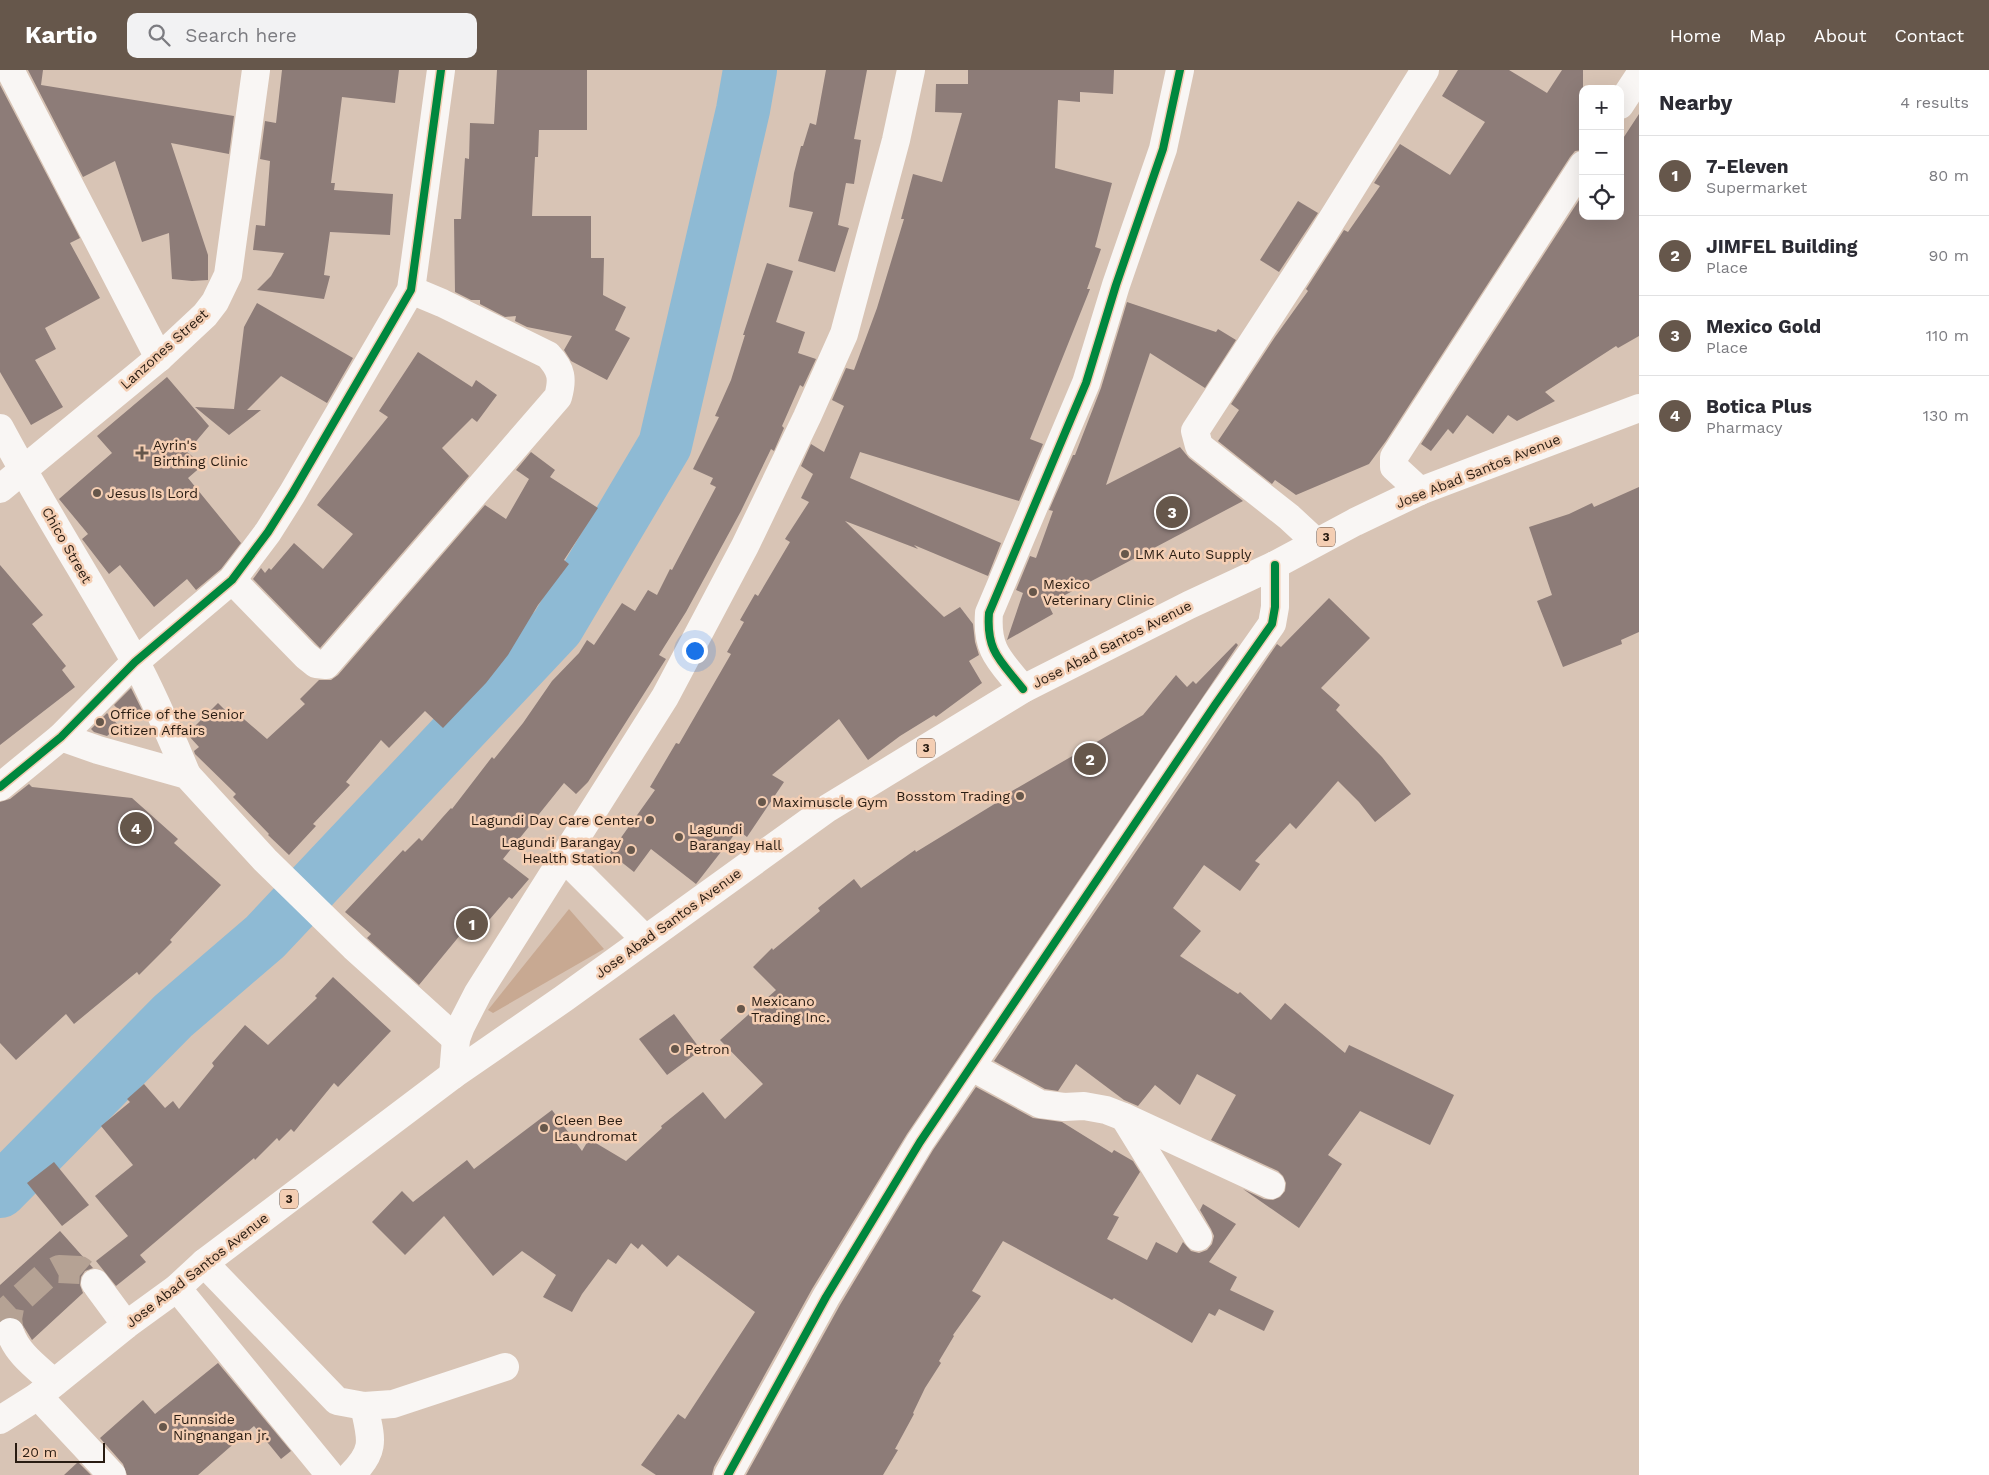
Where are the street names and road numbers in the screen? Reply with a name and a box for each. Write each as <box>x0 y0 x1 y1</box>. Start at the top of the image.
street label: Lanzones Street <box>117 306 211 392</box>
street label: Jose Abad Santos Avenue <box>1393 431 1563 511</box>
street label: Chico Street <box>39 504 95 586</box>
road number: 3 <box>1317 528 1335 547</box>
street label: Jose Abad Santos Avenue <box>1030 597 1194 691</box>
road number: 3 <box>917 738 935 758</box>
street label: Jose Abad Santos Avenue <box>592 865 744 981</box>
road number: 3 <box>280 1190 298 1208</box>
street label: Jose Abad Santos Avenue <box>123 1209 271 1331</box>

